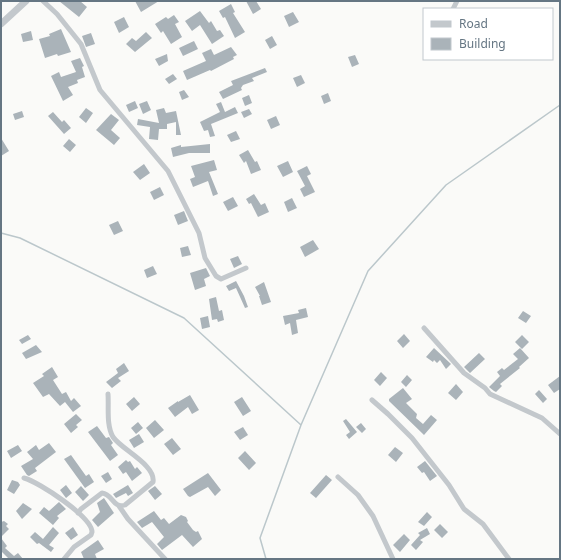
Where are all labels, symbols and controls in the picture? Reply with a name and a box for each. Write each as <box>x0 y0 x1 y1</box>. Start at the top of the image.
legend <box>423 8 553 60</box>
text: Road <box>459 15 488 32</box>
text: Building <box>459 35 506 52</box>

